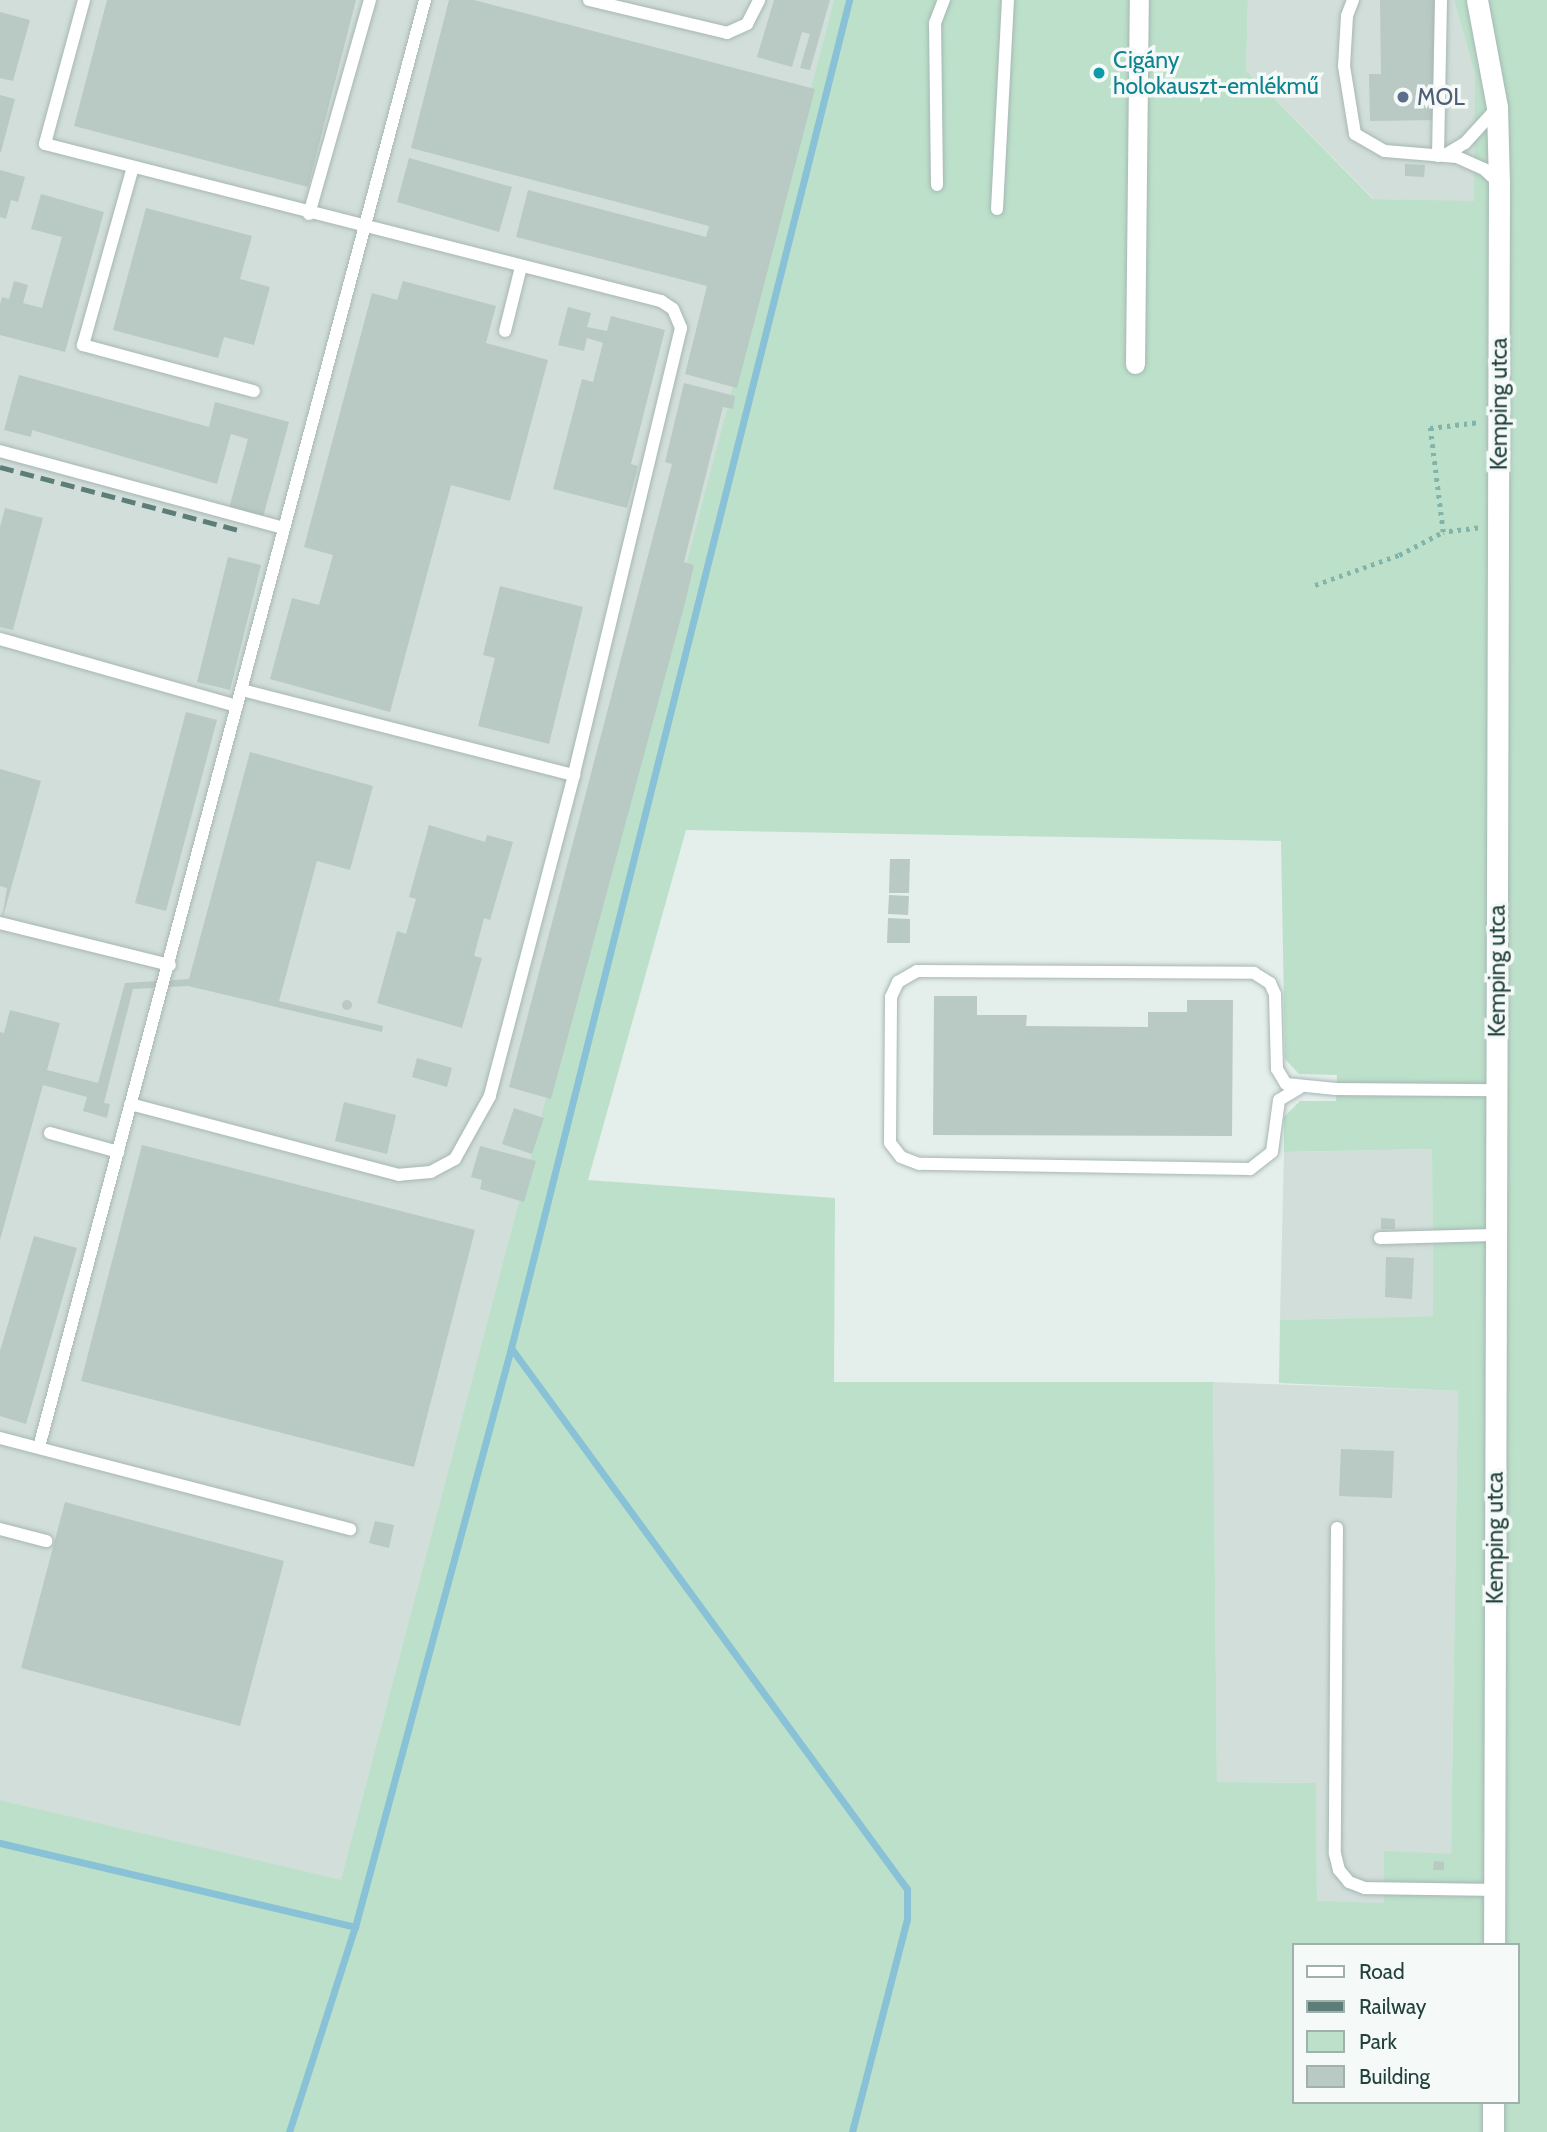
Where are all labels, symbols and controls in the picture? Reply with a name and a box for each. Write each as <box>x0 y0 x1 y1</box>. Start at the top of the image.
place label: Cigány holokauszt-emlékmű <box>1113 46 1319 100</box>
marker: Cigány holokauszt-emlékmű <box>1091 65 1107 81</box>
place label: MOL <box>1417 83 1465 111</box>
marker: MOL <box>1395 89 1411 105</box>
street label: Kemping utca <box>1485 338 1513 470</box>
street label: Kemping utca <box>1483 905 1511 1037</box>
street label: Kemping utca <box>1481 1472 1509 1604</box>
legend <box>1292 1943 1519 2104</box>
text: Road <box>1359 1959 1405 1984</box>
text: Railway <box>1359 1994 1426 2019</box>
text: Park <box>1359 2029 1397 2054</box>
text: Building <box>1359 2064 1430 2089</box>

